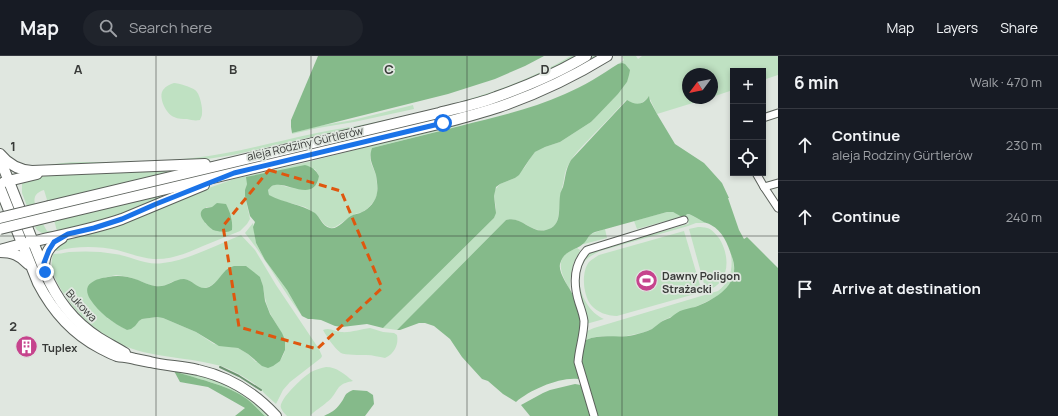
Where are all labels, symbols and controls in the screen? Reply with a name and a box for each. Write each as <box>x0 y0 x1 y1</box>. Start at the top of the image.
search box <box>83 10 363 46</box>
text: Map <box>20 15 59 41</box>
icon: search <box>97 17 119 39</box>
text: Search here <box>129 17 212 38</box>
text: Map <box>886 18 914 37</box>
text: Layers <box>936 18 978 37</box>
text: Share <box>1000 18 1038 37</box>
text: A <box>74 60 83 78</box>
text: B <box>229 60 237 78</box>
text: C <box>384 60 394 78</box>
text: D <box>540 60 550 78</box>
north arrow <box>682 68 718 104</box>
map controls <box>730 68 766 176</box>
button: + <box>730 68 766 104</box>
text: 6 min <box>794 71 839 94</box>
text: Walk · 470 m <box>970 73 1042 91</box>
button: − <box>730 104 766 140</box>
route start <box>434 114 452 132</box>
street label: aleja Rodziny Gürtlerów <box>245 122 365 164</box>
text: Continue <box>832 125 900 146</box>
icon: ahead <box>794 134 816 156</box>
text: 230 m <box>1006 136 1042 154</box>
text: 1 <box>10 137 16 155</box>
button: locate <box>730 140 766 176</box>
text: aleja Rodziny Gürtlerów <box>832 146 973 164</box>
icon: ahead <box>794 206 816 228</box>
text: Continue <box>832 206 900 227</box>
text: 240 m <box>1006 208 1042 226</box>
route end <box>36 263 54 281</box>
sports icon: Dawny Poligon Strażacki <box>634 268 660 294</box>
place label: Dawny Poligon Strażacki <box>662 268 740 296</box>
icon: arrive <box>794 278 816 300</box>
text: Arrive at destination <box>832 278 981 299</box>
street label: Bukowa <box>63 286 101 324</box>
text: 2 <box>9 317 17 335</box>
building icon: Tuplex <box>13 334 39 360</box>
place label: Tuplex <box>42 340 77 355</box>

